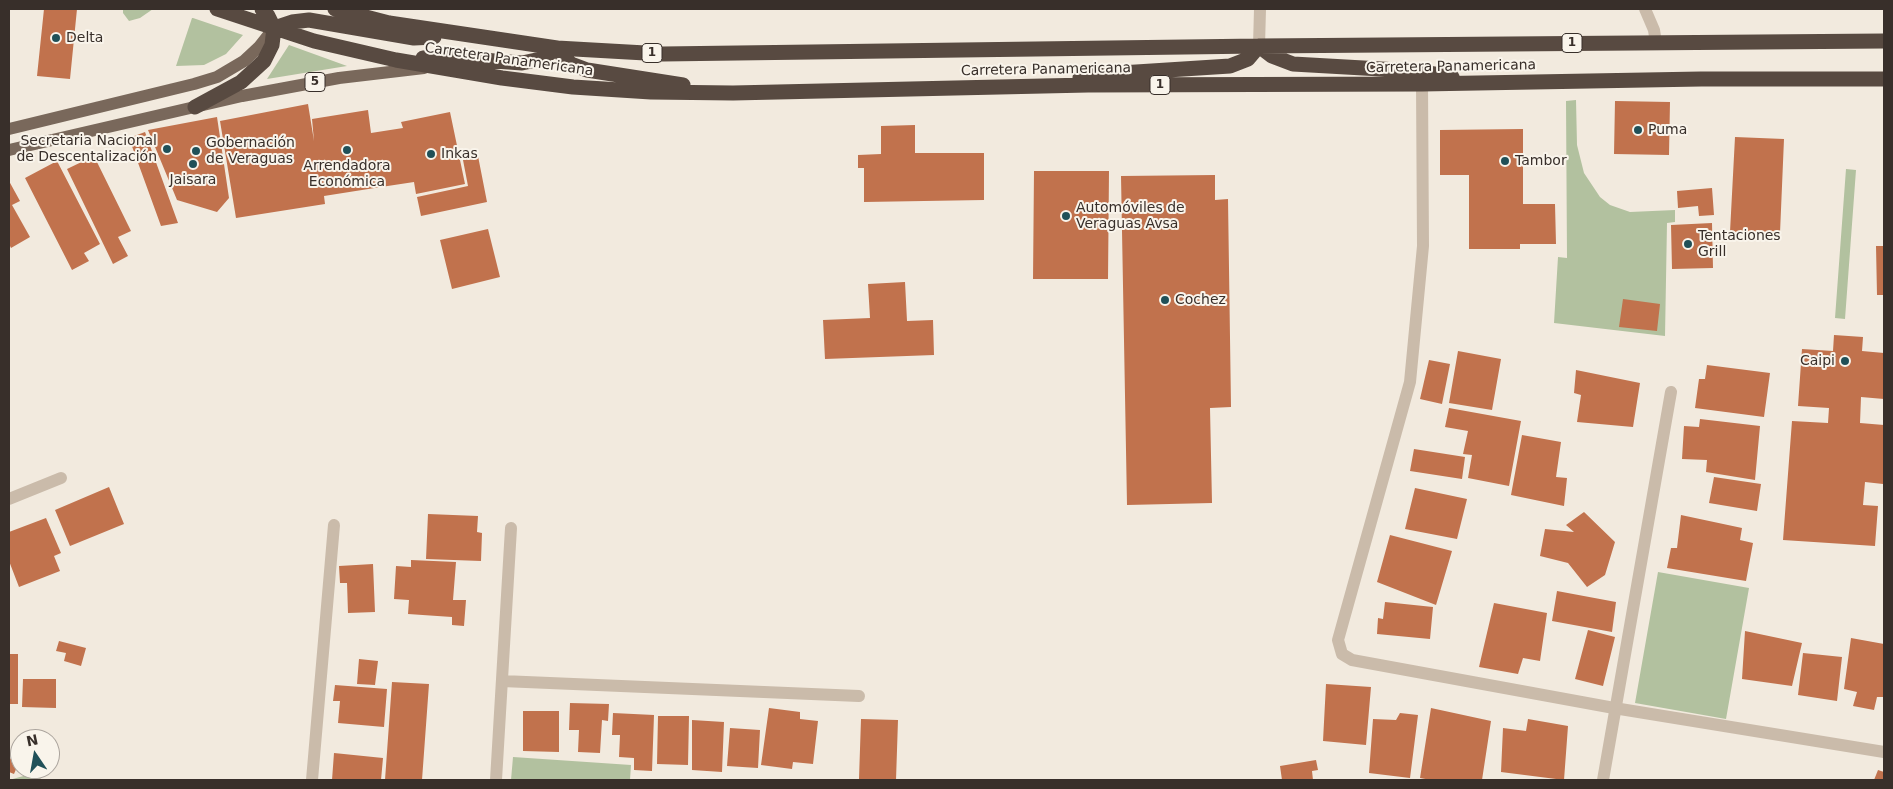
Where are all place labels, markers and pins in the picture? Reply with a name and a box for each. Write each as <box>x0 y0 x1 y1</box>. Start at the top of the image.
place label: Delta <box>66 30 103 46</box>
marker: Delta <box>50 32 62 44</box>
place label: Puma <box>1648 122 1687 138</box>
marker: Puma <box>1632 124 1644 136</box>
place label: Secretaria Nacional de Descentalización <box>16 133 157 166</box>
place label: Gobernación de Veraguas <box>206 135 295 168</box>
marker: Secretaria Nacional de Descentalización <box>161 143 173 155</box>
marker: Arrendadora Económica <box>341 144 353 156</box>
marker: Gobernación de Veraguas <box>190 145 202 157</box>
place label: Inkas <box>441 146 478 162</box>
marker: Inkas <box>425 148 437 160</box>
place label: Tambor <box>1515 153 1567 169</box>
marker: Tambor <box>1499 155 1511 167</box>
marker: Jaisara <box>187 158 199 170</box>
place label: Arrendadora Económica <box>303 158 391 190</box>
place label: Jaisara <box>170 172 216 188</box>
place label: Automóviles de Veraguas Avsa <box>1076 200 1185 232</box>
marker: Automóviles de Veraguas Avsa <box>1060 210 1072 222</box>
place label: Tentaciones Grill <box>1698 228 1781 260</box>
marker: Tentaciones Grill <box>1682 238 1694 250</box>
place label: Cochez <box>1175 292 1226 308</box>
marker: Cochez <box>1159 294 1171 306</box>
place label: Caipi <box>1800 353 1835 369</box>
marker: Caipi <box>1839 355 1851 367</box>

